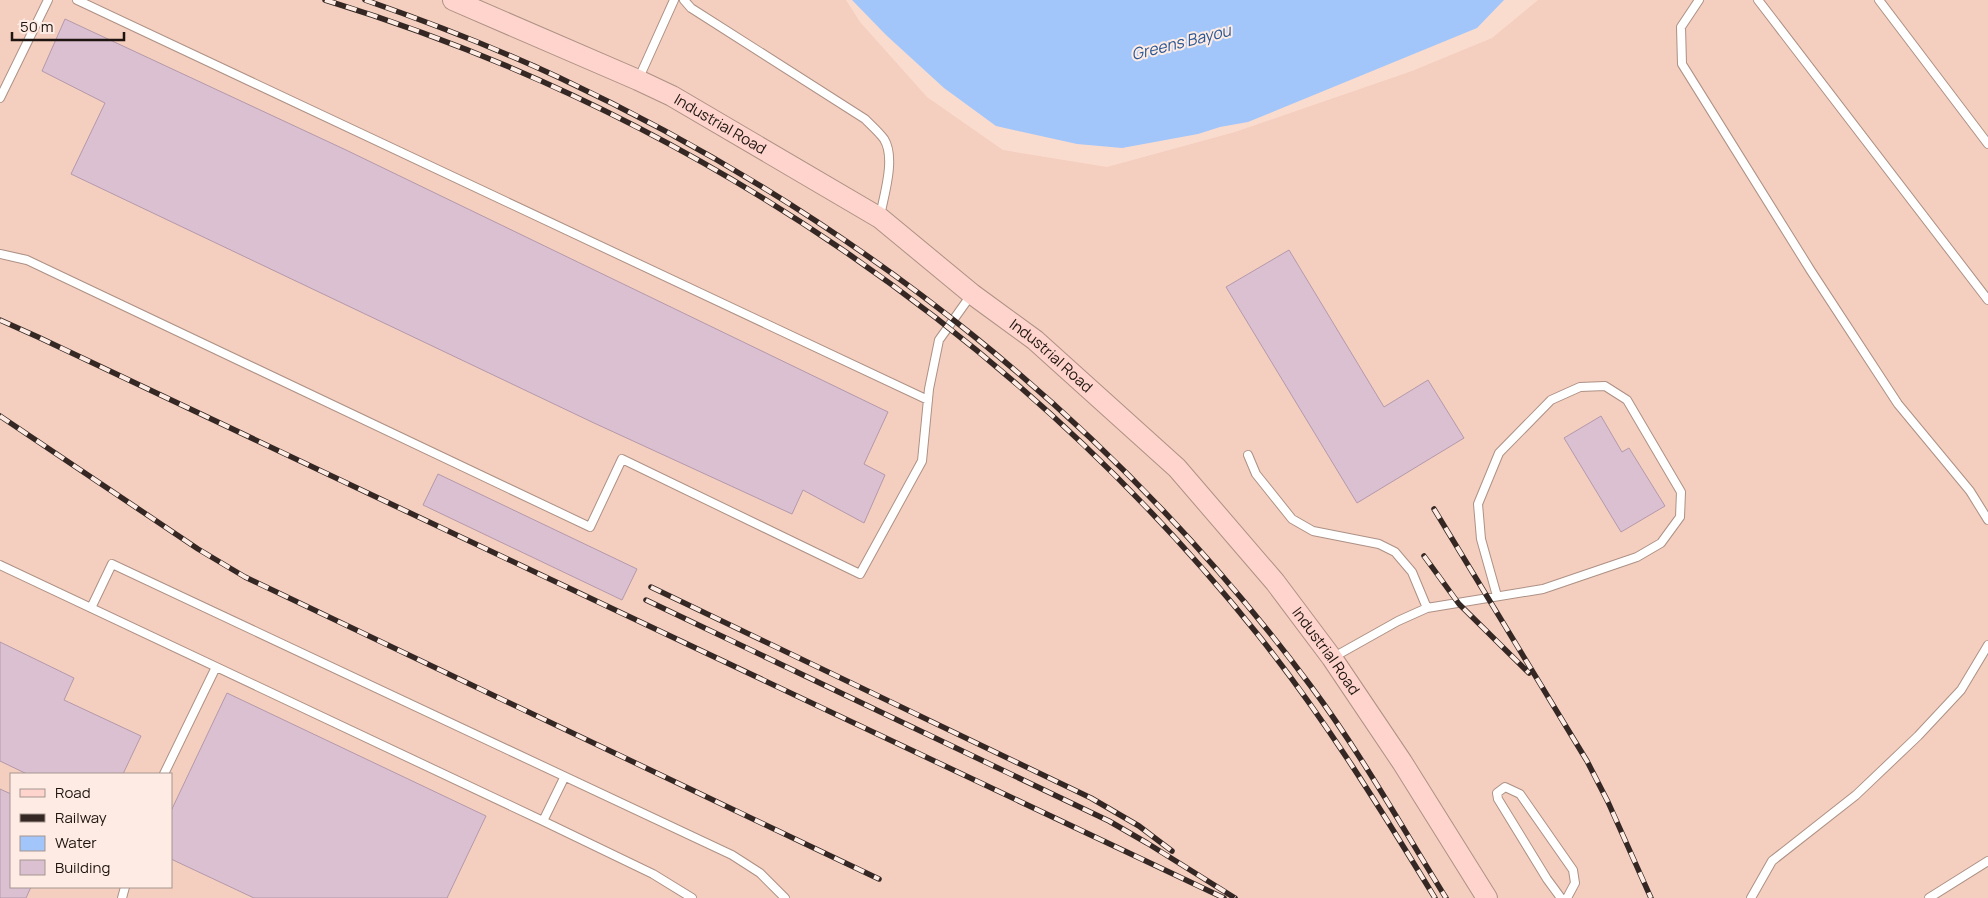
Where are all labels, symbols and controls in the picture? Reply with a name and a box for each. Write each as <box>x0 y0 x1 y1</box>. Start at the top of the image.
scale bar <box>12 10 125 42</box>
text: 50 m <box>20 16 54 37</box>
water label: Greens Bayou <box>1129 19 1234 65</box>
street label: Industrial Road <box>671 89 770 159</box>
street label: Industrial Road <box>1005 314 1097 397</box>
street label: Industrial Road <box>1287 603 1365 699</box>
legend <box>10 773 172 888</box>
text: Road <box>55 782 91 803</box>
text: Railway <box>55 807 107 828</box>
text: Water <box>55 832 97 853</box>
text: Building <box>55 857 110 878</box>

